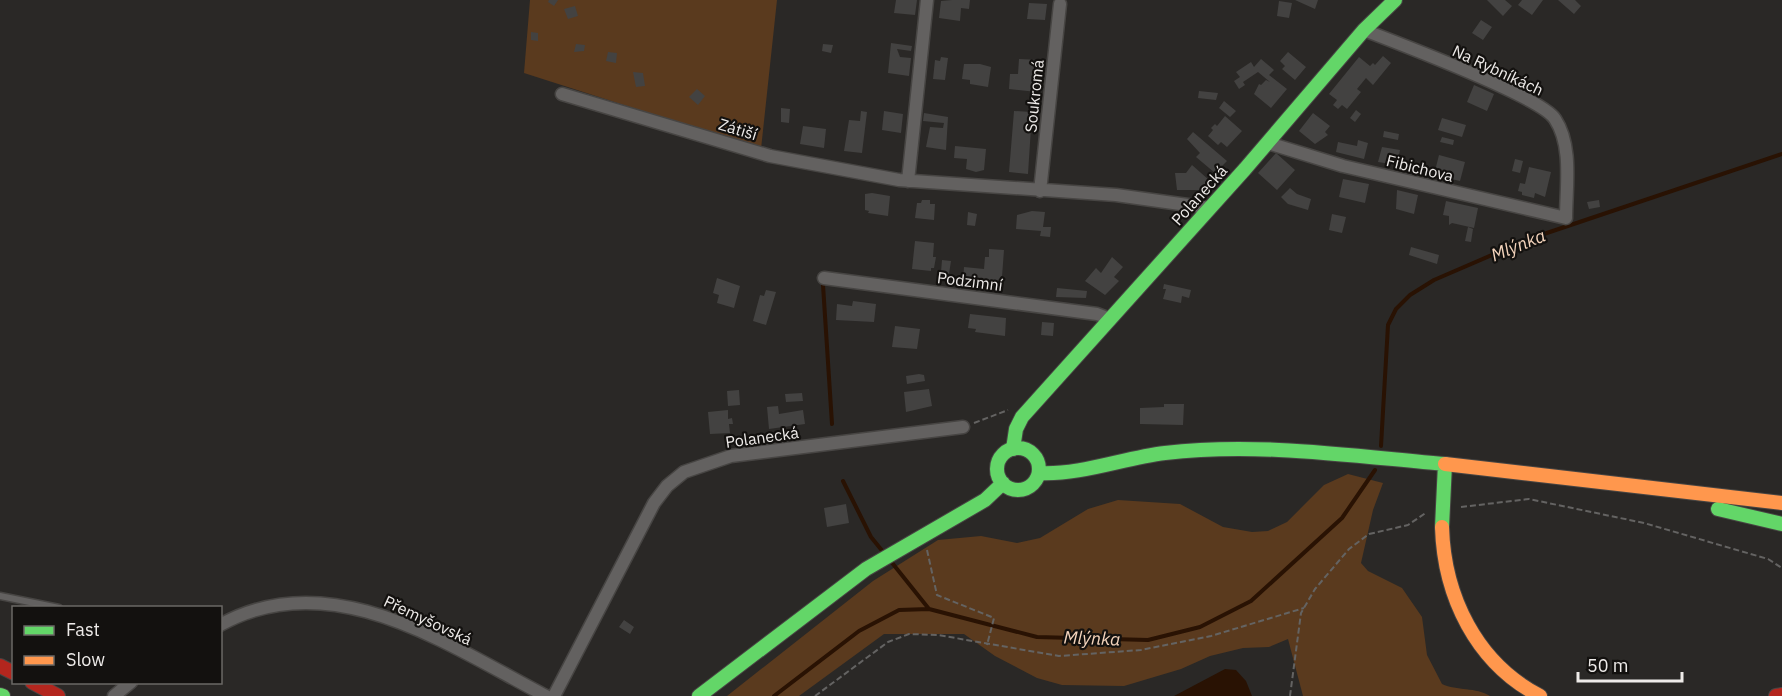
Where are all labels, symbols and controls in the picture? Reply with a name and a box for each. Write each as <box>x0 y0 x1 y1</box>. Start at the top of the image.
street label: Na Rybníkách <box>1449 40 1547 100</box>
street label: Soukromá <box>1020 58 1048 133</box>
street label: Zátiší <box>716 114 760 144</box>
street label: Fibichova <box>1384 150 1456 186</box>
street label: Polanecká <box>1167 160 1232 229</box>
water label: Mlýnka <box>1487 224 1549 266</box>
street label: Podzimní <box>936 267 1004 295</box>
street label: Polanecká <box>724 422 800 452</box>
street label: Přemyšovská <box>381 591 476 649</box>
legend <box>12 606 222 684</box>
text: Fast <box>66 618 100 641</box>
water label: Mlýnka <box>1063 626 1121 650</box>
scale bar <box>1578 645 1682 683</box>
text: Slow <box>66 648 105 671</box>
text: 50 m <box>1587 654 1629 677</box>

